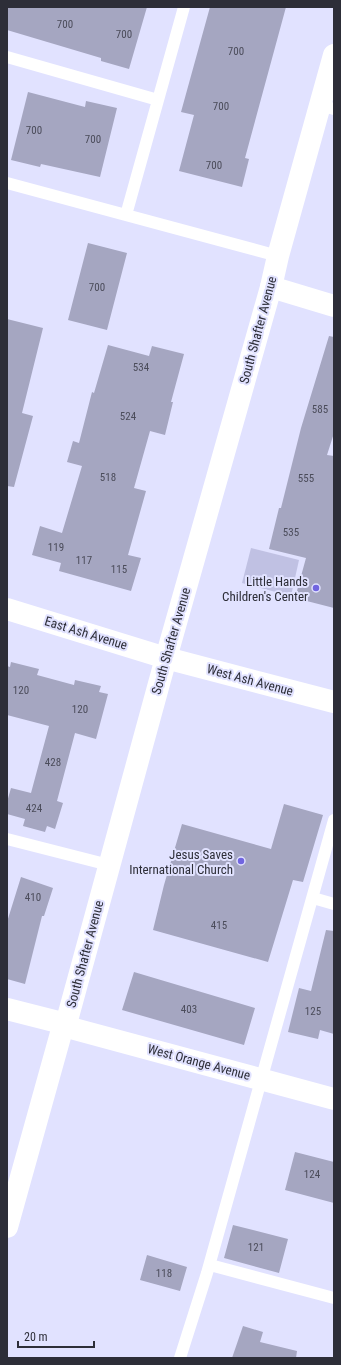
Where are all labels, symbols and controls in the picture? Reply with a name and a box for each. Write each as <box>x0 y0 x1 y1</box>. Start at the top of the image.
house number: 700 <box>57 18 73 31</box>
house number: 700 <box>116 28 132 41</box>
house number: 700 <box>228 45 244 58</box>
house number: 700 <box>213 100 229 113</box>
house number: 700 <box>26 124 42 137</box>
house number: 700 <box>85 133 101 146</box>
house number: 700 <box>206 159 222 172</box>
street label: South Shafter Avenue <box>236 275 280 385</box>
house number: 700 <box>89 281 105 294</box>
house number: 534 <box>133 361 150 374</box>
house number: 585 <box>312 403 328 416</box>
house number: 524 <box>120 410 137 423</box>
house number: 518 <box>100 471 116 484</box>
house number: 555 <box>298 472 314 485</box>
house number: 535 <box>283 526 299 539</box>
house number: 119 <box>48 541 64 554</box>
house number: 117 <box>76 554 92 567</box>
house number: 115 <box>111 563 127 576</box>
place label: Little Hands Children's Center <box>222 574 308 604</box>
marker: Little Hands Children's Center <box>311 583 321 593</box>
street label: South Shafter Avenue <box>149 586 193 696</box>
street label: East Ash Avenue <box>43 613 129 653</box>
street label: West Ash Avenue <box>205 661 295 699</box>
house number: 120 <box>13 684 29 697</box>
house number: 120 <box>72 703 88 716</box>
house number: 428 <box>45 756 61 769</box>
house number: 424 <box>26 802 43 815</box>
place label: Jesus Saves International Church <box>129 847 233 877</box>
marker: Jesus Saves International Church <box>236 856 246 866</box>
house number: 410 <box>25 891 41 904</box>
street label: South Shafter Avenue <box>63 899 107 1009</box>
house number: 415 <box>211 919 227 932</box>
house number: 403 <box>181 1003 197 1016</box>
house number: 125 <box>305 1005 321 1018</box>
street label: West Orange Avenue <box>146 1041 252 1083</box>
house number: 124 <box>304 1168 321 1181</box>
house number: 121 <box>248 1241 264 1254</box>
house number: 118 <box>156 1267 172 1280</box>
scale bar <box>18 1323 94 1349</box>
text: 20 m <box>24 1330 48 1344</box>

